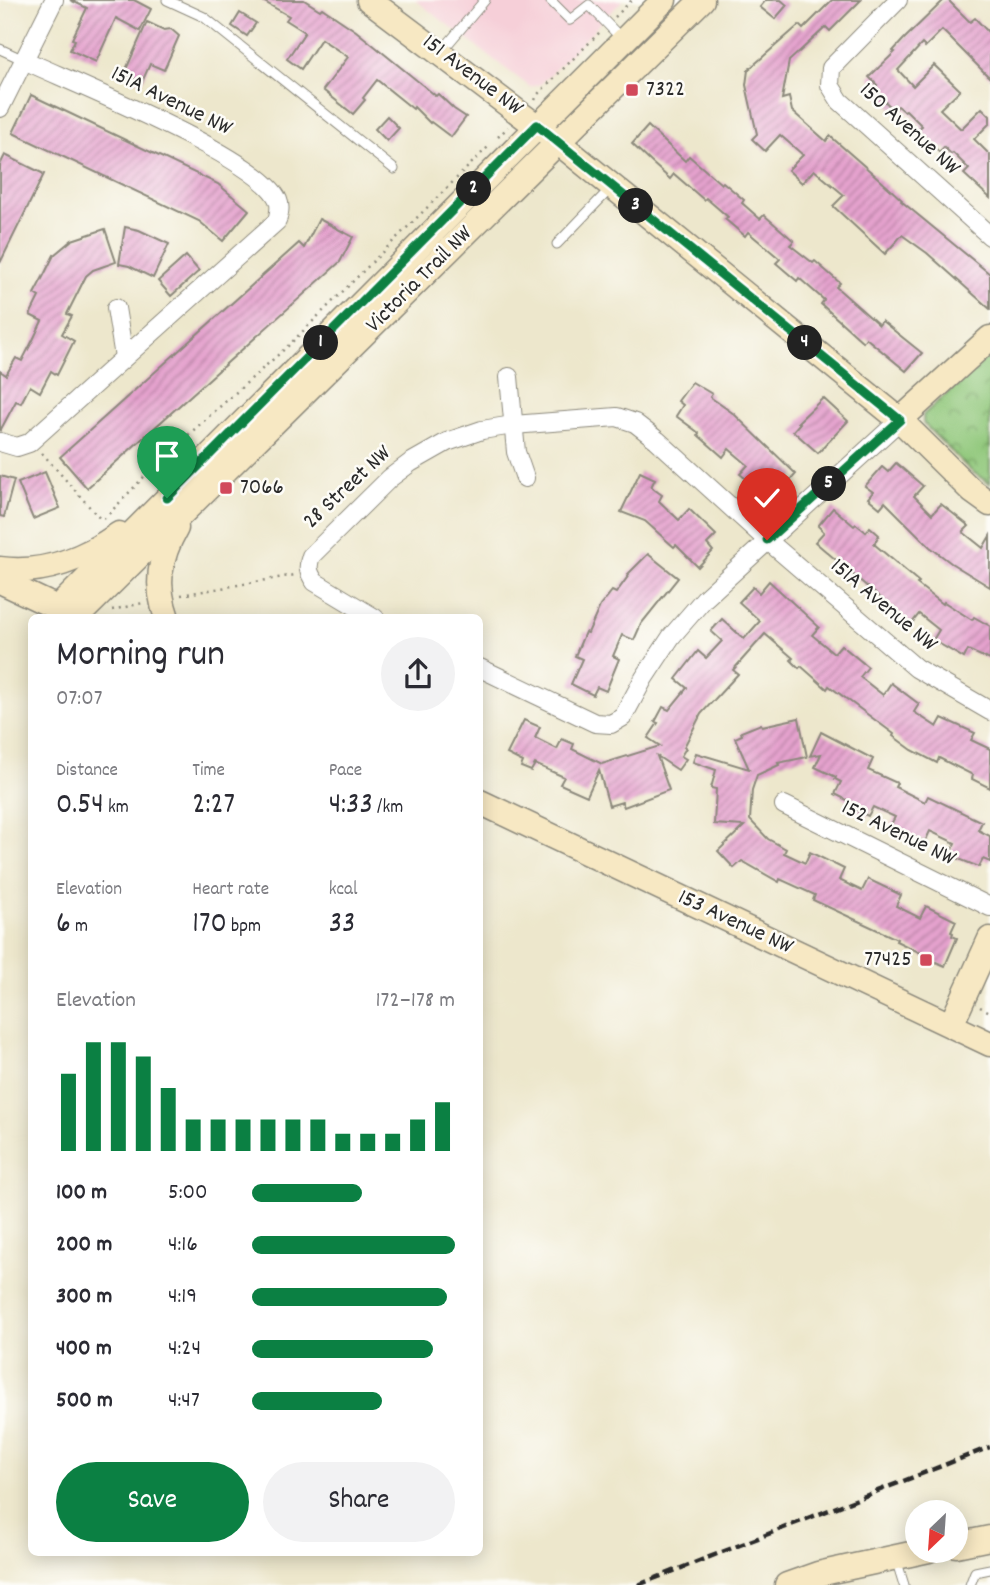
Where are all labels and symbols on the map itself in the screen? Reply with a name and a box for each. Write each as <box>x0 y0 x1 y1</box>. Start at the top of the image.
street label: 151 Avenue NW <box>415 27 530 125</box>
street label: 151A Avenue NW <box>105 58 238 146</box>
place label: 7322 <box>646 74 685 107</box>
street label: 150 Avenue NW <box>851 75 968 185</box>
marker: 7322 <box>624 82 640 98</box>
pin: 2 <box>456 172 491 206</box>
pin: 3 <box>618 188 654 224</box>
street label: Victoria Trail NW <box>359 218 482 341</box>
pin: 1 <box>304 326 338 360</box>
pin: 4 <box>788 326 822 360</box>
pin <box>137 426 197 498</box>
street label: 28 Street NW <box>296 438 400 538</box>
pin: 5 <box>812 466 846 502</box>
pin <box>737 468 797 540</box>
place label: 7066 <box>240 472 284 505</box>
marker: 7066 <box>218 480 234 496</box>
street label: 151A Avenue NW <box>822 551 945 661</box>
street label: 152 Avenue NW <box>835 792 962 876</box>
street label: 153 Avenue NW <box>672 882 799 964</box>
place label: 77425 <box>864 944 912 977</box>
marker: 77425 <box>918 952 934 968</box>
north arrow <box>905 1500 968 1563</box>

